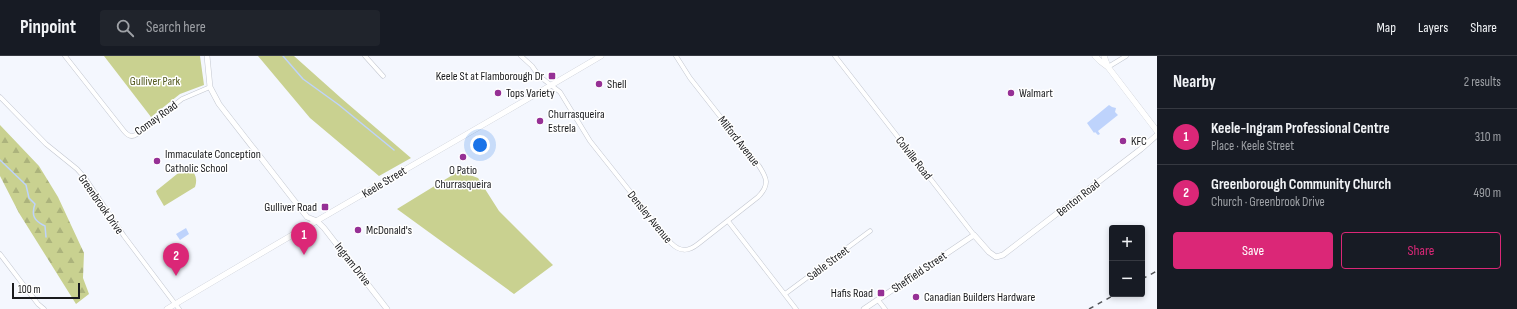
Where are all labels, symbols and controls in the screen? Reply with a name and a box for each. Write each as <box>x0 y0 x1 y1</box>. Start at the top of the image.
search box <box>100 10 380 46</box>
text: Pinpoint <box>20 16 76 39</box>
icon: search <box>114 17 136 39</box>
text: Search here <box>146 18 206 37</box>
text: Map <box>1376 19 1396 36</box>
text: Layers <box>1418 19 1448 36</box>
text: Share <box>1470 19 1497 36</box>
place label: Keele St at Flamborough Dr <box>436 69 545 84</box>
marker: Keele St at Flamborough Dr <box>547 71 557 81</box>
text: Nearby <box>1173 72 1216 92</box>
park label: Gulliver Park <box>130 74 181 89</box>
text: 2 results <box>1464 74 1501 90</box>
place label: Shell <box>607 77 627 92</box>
marker: Shell <box>594 79 604 89</box>
place label: Tops Variety <box>506 86 555 101</box>
place label: Walmart <box>1019 86 1053 101</box>
marker: Tops Variety <box>493 88 503 98</box>
marker: Walmart <box>1006 88 1016 98</box>
street label: Comay Road <box>132 98 181 139</box>
place label: Churrasqueira Estrela <box>548 107 605 136</box>
street label: Milford Avenue <box>714 113 763 169</box>
marker: Churrasqueira Estrela <box>535 116 545 126</box>
text: Keele-Ingram Professional Centre <box>1211 119 1390 138</box>
text: 1 <box>1183 129 1189 145</box>
text: 310 m <box>1475 129 1501 145</box>
street label: Colville Road <box>892 134 935 183</box>
place label: KFC <box>1131 134 1147 149</box>
your location <box>470 135 490 155</box>
marker: KFC <box>1118 136 1128 146</box>
text: Place · Keele Street <box>1211 138 1294 154</box>
place label: Immaculate Conception Catholic School <box>165 147 261 176</box>
marker: O Patio Churrasqueira <box>458 152 468 162</box>
marker: Immaculate Conception Catholic School <box>152 156 162 166</box>
street label: Keele Street <box>359 163 409 202</box>
place label: O Patio Churrasqueira <box>435 163 492 192</box>
street label: Greenbrook Drive <box>74 171 127 237</box>
text: Greenborough Community Church <box>1211 175 1391 194</box>
street label: Benton Road <box>1054 177 1103 220</box>
text: 2 <box>1183 185 1189 201</box>
text: 490 m <box>1474 185 1501 201</box>
street label: Densley Avenue <box>624 188 675 247</box>
text: Church · Greenbrook Drive <box>1211 194 1325 210</box>
place label: Gulliver Road <box>264 200 317 215</box>
marker: Gulliver Road <box>320 202 330 212</box>
pin: 1 <box>291 222 317 255</box>
place label: McDonald's <box>366 223 412 238</box>
marker: McDonald's <box>353 225 363 235</box>
map controls <box>1109 225 1145 297</box>
button: + <box>1109 225 1145 261</box>
button: Save <box>1173 232 1333 269</box>
button: Share <box>1341 232 1501 269</box>
street label: Ingram Drive <box>331 240 374 289</box>
street label: Sable Street <box>804 242 853 284</box>
pin: 2 <box>163 243 189 276</box>
street label: Sheffield Street <box>889 248 950 296</box>
button: − <box>1109 261 1145 297</box>
scale bar <box>12 281 80 300</box>
text: 100 m <box>18 283 40 296</box>
place label: Hafis Road <box>831 286 873 301</box>
marker: Hafis Road <box>876 288 886 298</box>
place label: Canadian Builders Hardware <box>924 290 1035 305</box>
marker: Canadian Builders Hardware <box>911 292 921 302</box>

